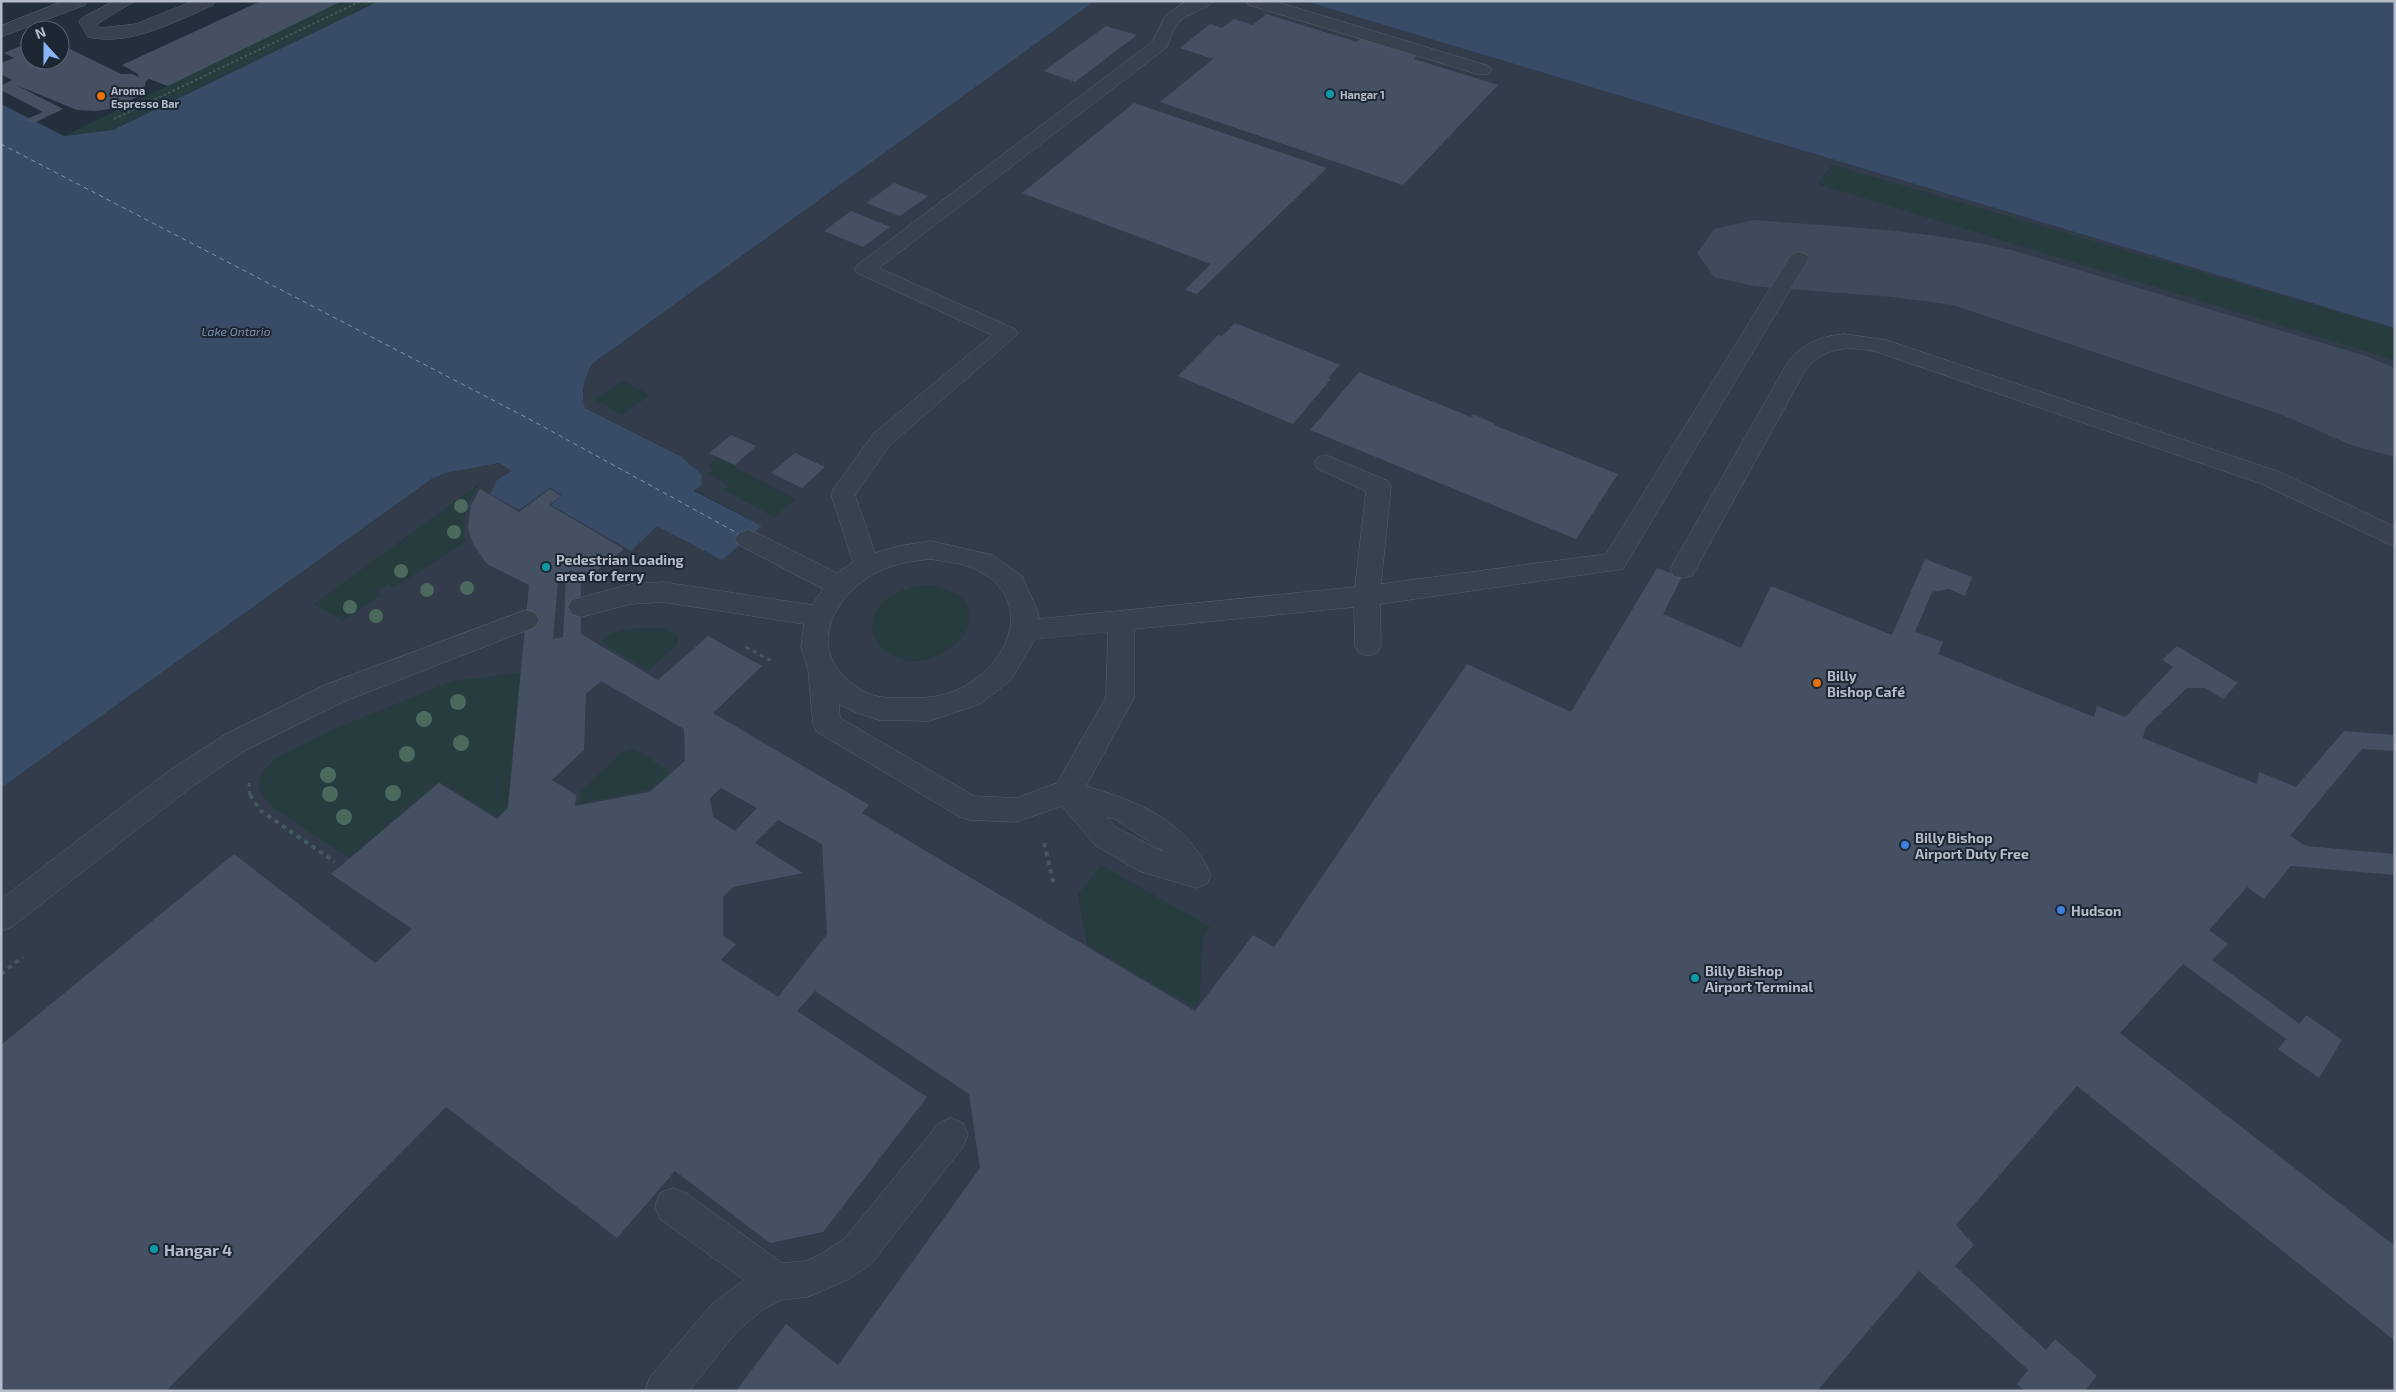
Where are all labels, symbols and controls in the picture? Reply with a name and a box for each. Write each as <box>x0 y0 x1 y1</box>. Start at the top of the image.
north arrow <box>20 20 70 70</box>
text: N <box>32 23 48 42</box>
place label: Aroma Espresso Bar <box>111 84 179 110</box>
marker: Hangar 1 <box>1324 88 1336 100</box>
place label: Hangar 1 <box>1340 88 1385 101</box>
marker: Aroma Espresso Bar <box>95 90 107 102</box>
water label: Lake Ontario <box>201 324 271 338</box>
place label: Pedestrian Loading area for ferry <box>556 551 684 584</box>
marker: Pedestrian Loading area for ferry <box>540 561 552 573</box>
place label: Billy Bishop Café <box>1827 667 1905 700</box>
marker: Billy Bishop Café <box>1811 677 1823 689</box>
place label: Billy Bishop Airport Duty Free <box>1915 829 2029 862</box>
marker: Billy Bishop Airport Duty Free <box>1899 839 1911 851</box>
place label: Hudson <box>2071 902 2121 919</box>
marker: Hudson <box>2055 904 2067 916</box>
place label: Billy Bishop Airport Terminal <box>1705 962 1814 995</box>
marker: Billy Bishop Airport Terminal <box>1689 972 1701 984</box>
place label: Hangar 4 <box>164 1240 232 1259</box>
marker: Hangar 4 <box>148 1243 160 1255</box>

